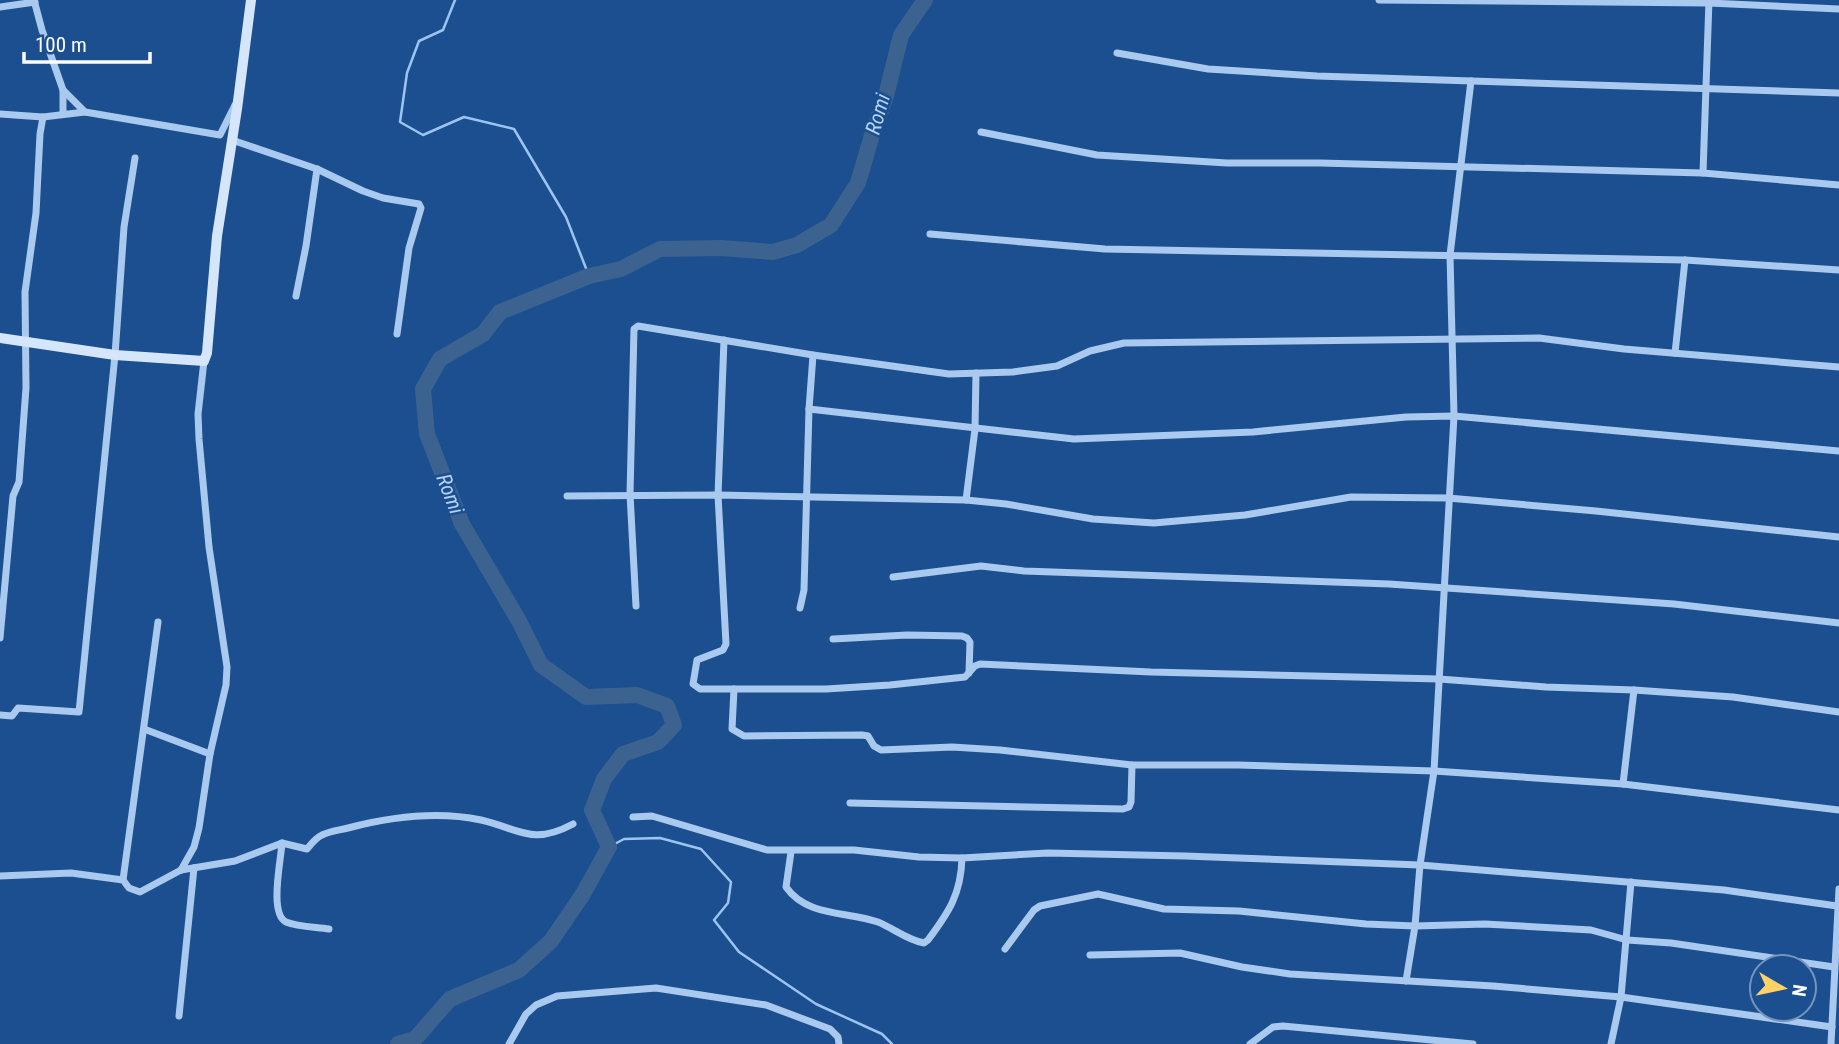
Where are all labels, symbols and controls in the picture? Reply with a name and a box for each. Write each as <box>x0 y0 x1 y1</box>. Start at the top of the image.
scale bar <box>24 21 150 65</box>
text: 100 m <box>35 33 87 57</box>
water label: Romi <box>861 91 895 137</box>
water label: Romi <box>431 471 469 518</box>
north arrow <box>1748 953 1818 1023</box>
text: N <box>1787 983 1812 998</box>

